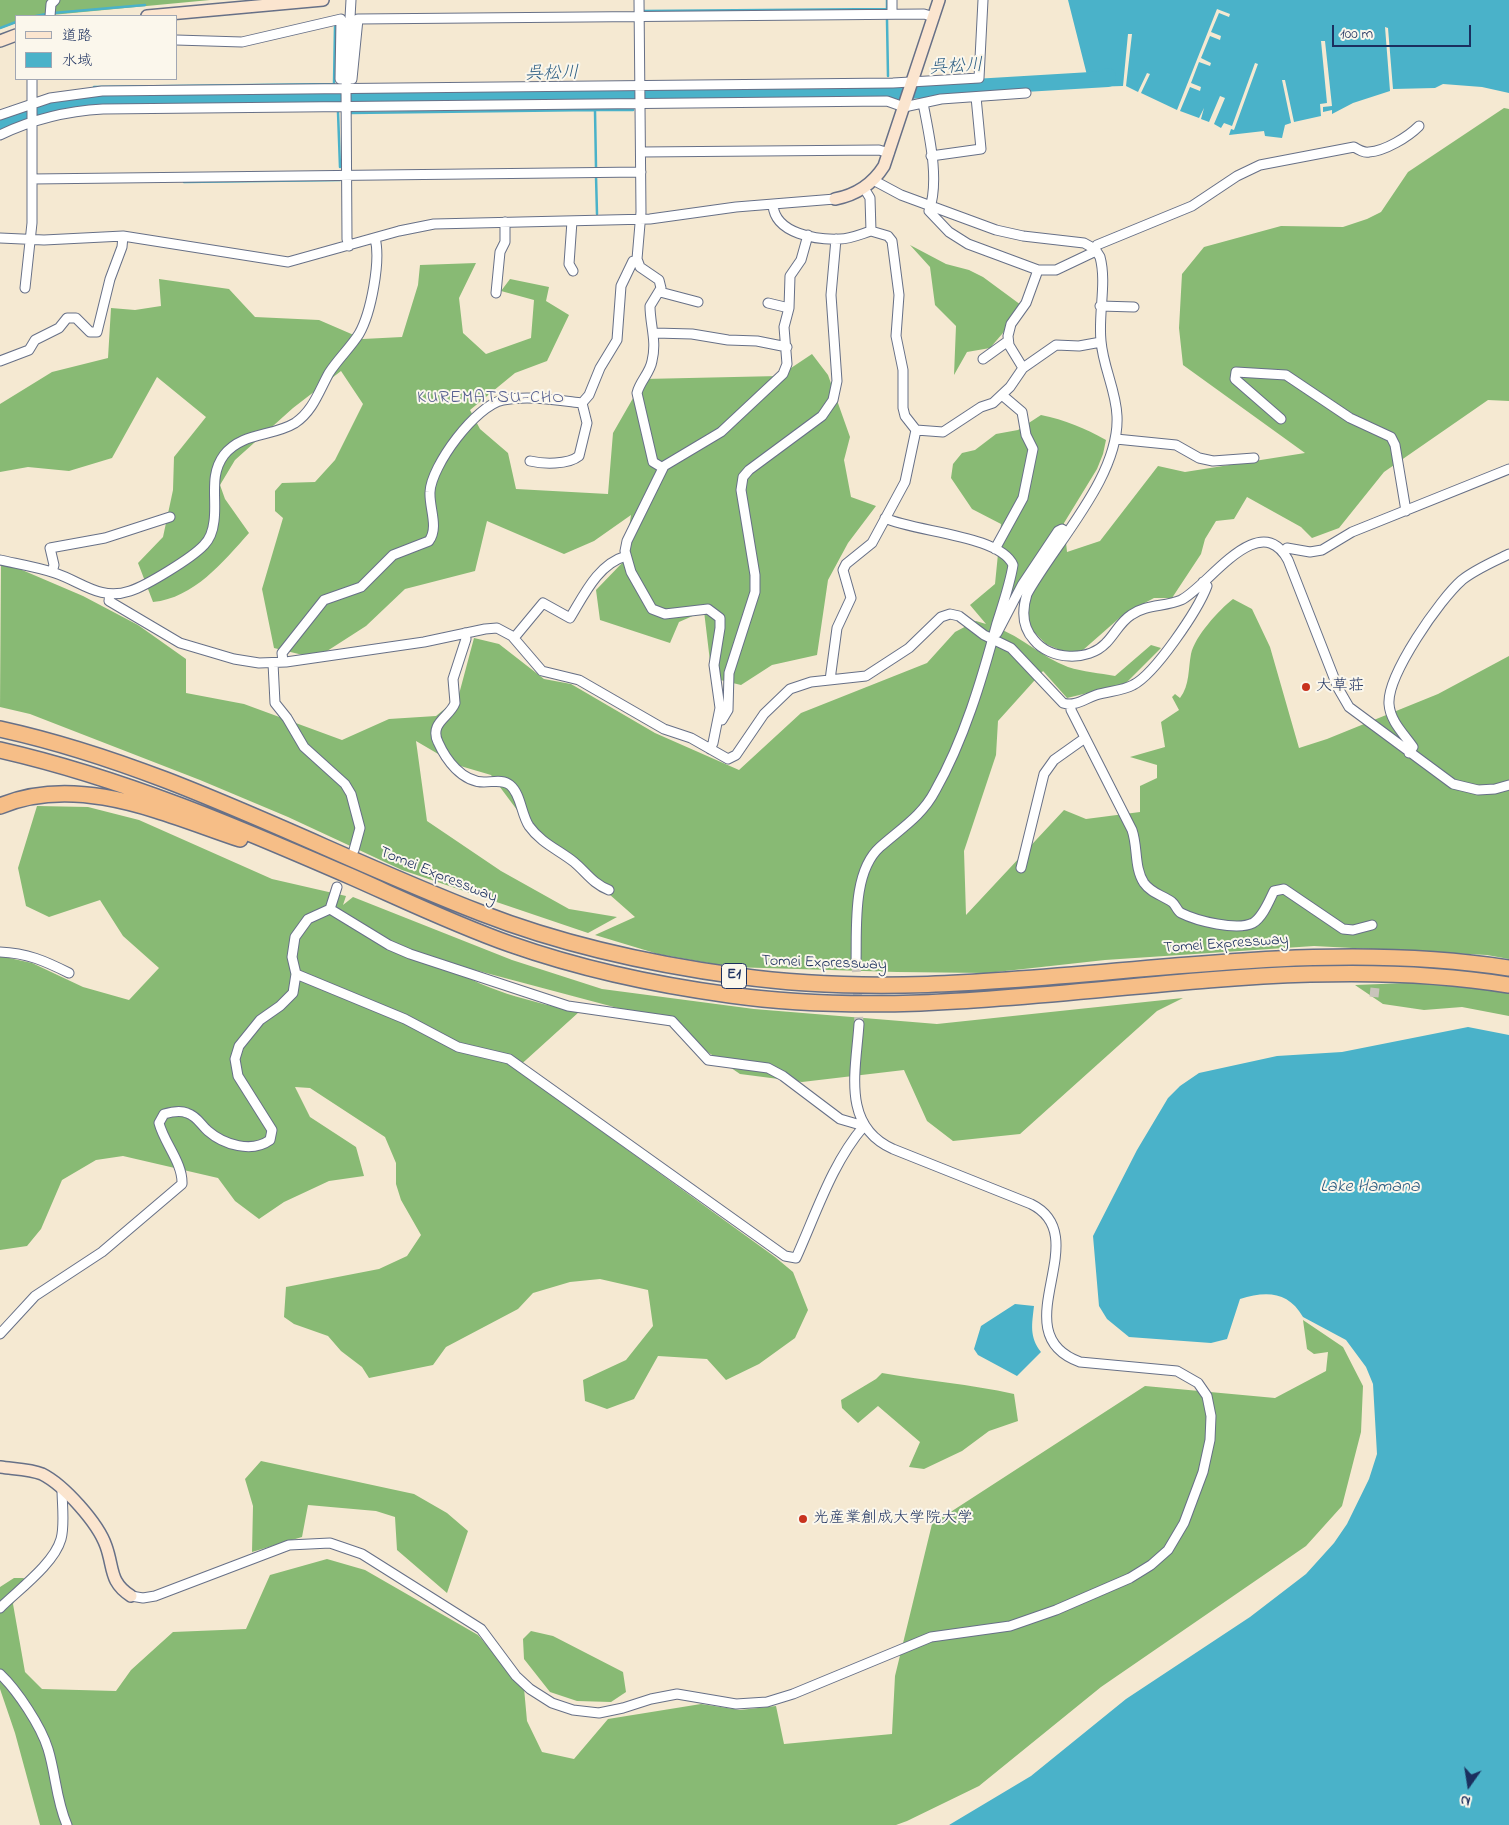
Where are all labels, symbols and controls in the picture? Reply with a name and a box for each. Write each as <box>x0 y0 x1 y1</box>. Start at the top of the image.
legend <box>15 15 178 80</box>
scale bar <box>1334 15 1473 47</box>
text: 100 m <box>1340 23 1373 45</box>
text: 道路 <box>62 25 92 47</box>
text: 水域 <box>62 50 92 72</box>
water label: 呉松川 <box>928 56 984 80</box>
water label: 呉松川 <box>525 64 579 86</box>
district label: KUREMATSU-CHO <box>415 388 567 410</box>
place label: 大草荘 <box>1316 677 1364 697</box>
marker: 大草荘 <box>1300 681 1312 693</box>
street label: Tomei Expressway <box>376 844 500 908</box>
street label: Tomei Expressway <box>1163 931 1289 959</box>
street label: Tomei Expressway <box>761 952 887 976</box>
road number: E1 <box>722 964 746 988</box>
water label: Lake Hamana <box>1320 1177 1420 1199</box>
place label: 光産業創成大学院大学 <box>813 1509 973 1529</box>
marker: 光産業創成大学院大学 <box>797 1513 809 1525</box>
north arrow <box>1444 1760 1494 1810</box>
text: N <box>1459 1789 1472 1811</box>

